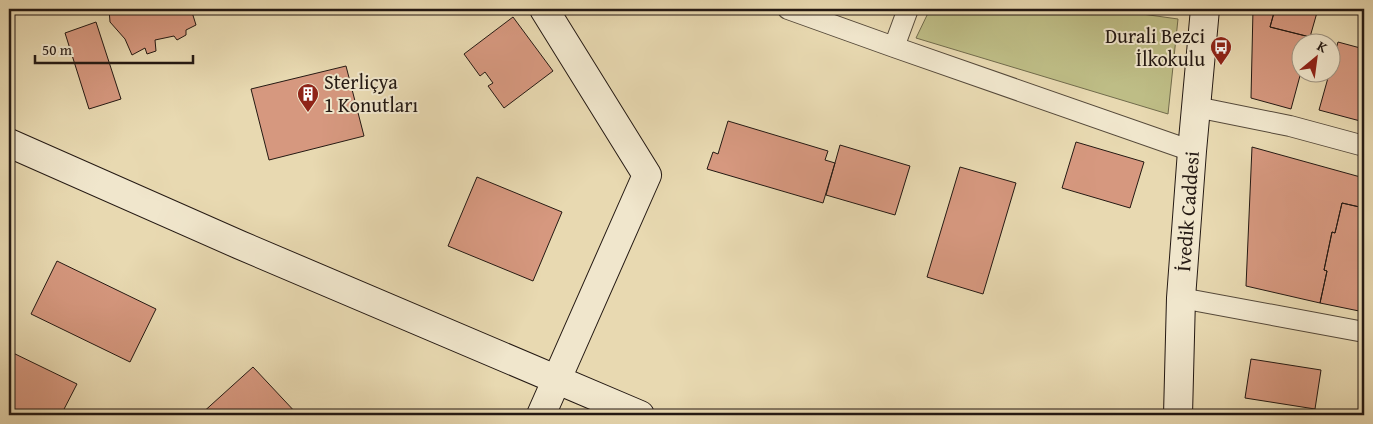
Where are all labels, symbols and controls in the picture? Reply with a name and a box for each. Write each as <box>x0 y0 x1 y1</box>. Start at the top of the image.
place label: Durali Bezci İlkokulu <box>1105 21 1205 73</box>
scale bar <box>35 32 192 64</box>
north arrow <box>1290 32 1340 82</box>
bus stop icon: Durali Bezci İlkokulu <box>1209 35 1233 66</box>
text: K <box>1314 36 1331 58</box>
text: 50 m <box>42 39 73 60</box>
place label: Sterliçya 1 Konutları <box>324 67 418 119</box>
building icon: Sterliçya 1 Konutları <box>296 82 320 113</box>
street label: İvedik Caddesi <box>1168 150 1206 272</box>

